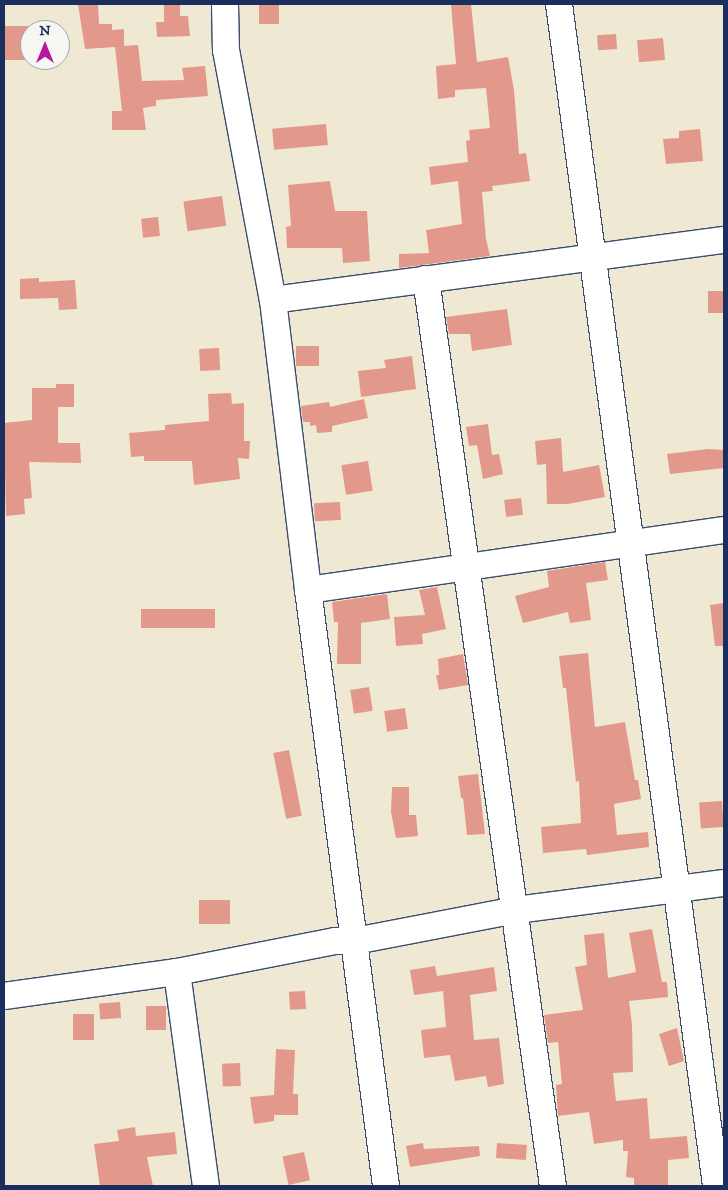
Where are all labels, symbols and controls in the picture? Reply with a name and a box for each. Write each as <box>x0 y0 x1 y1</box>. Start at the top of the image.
north arrow <box>20 20 70 70</box>
text: N <box>39 22 51 40</box>

